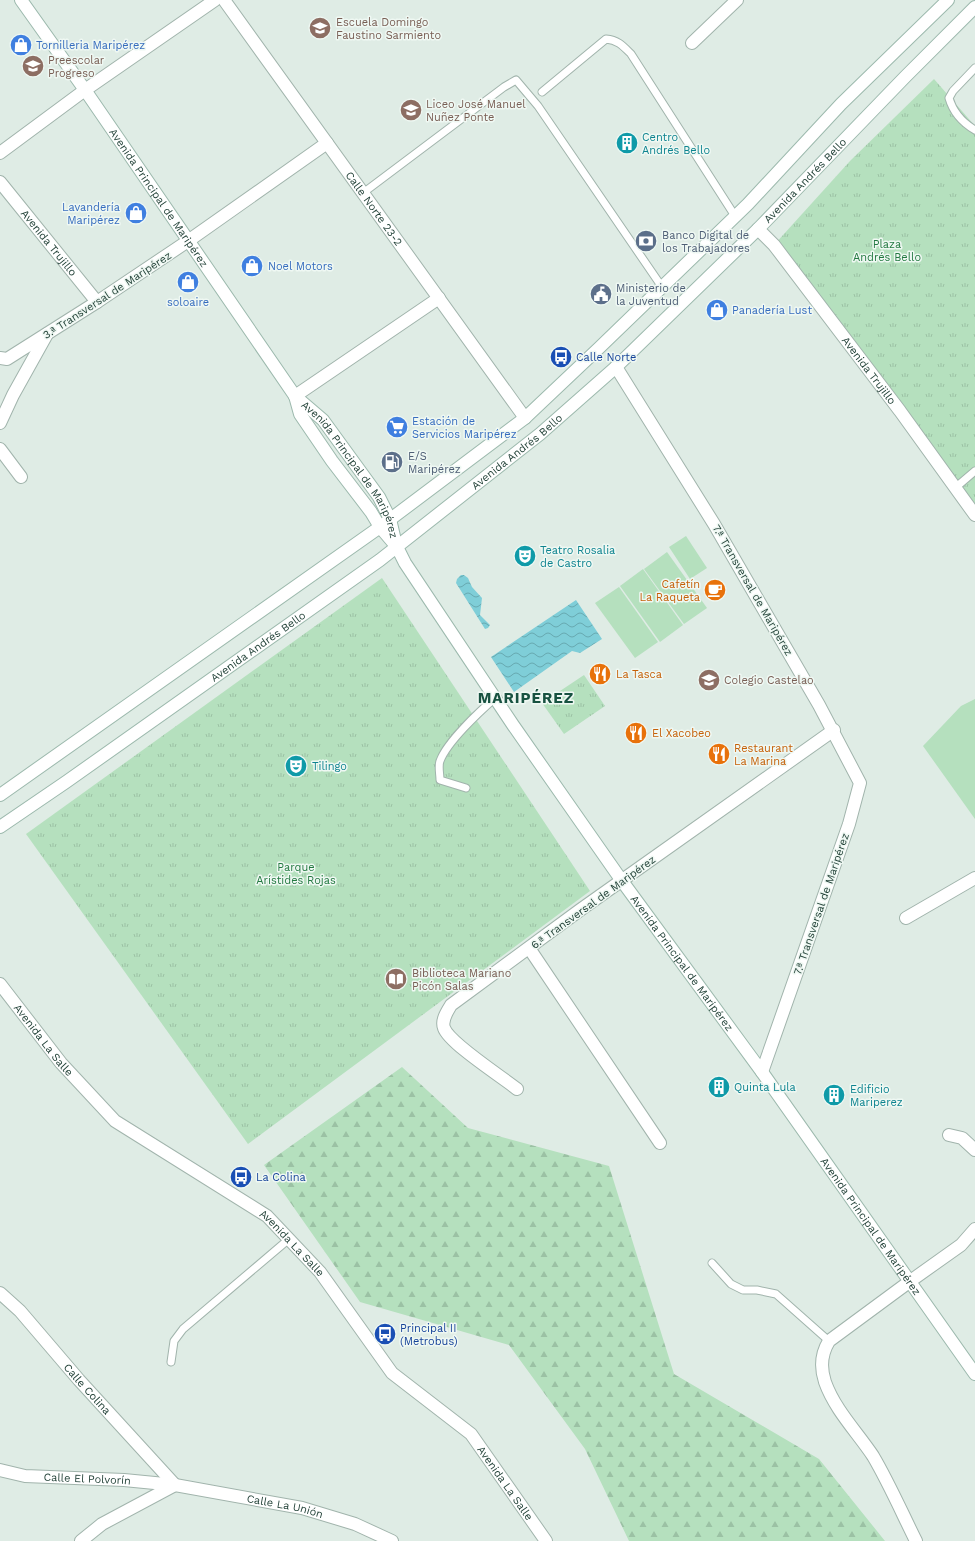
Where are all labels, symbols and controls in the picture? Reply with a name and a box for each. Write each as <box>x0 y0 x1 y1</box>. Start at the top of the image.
school or university icon: Escuela Domingo Faustino Sarmiento <box>307 15 333 41</box>
place label: Escuela Domingo Faustino Sarmiento <box>336 16 441 42</box>
shop icon: Tornilleria Maripérez <box>8 32 34 58</box>
place label: Tornilleria Maripérez <box>36 39 145 52</box>
school or university icon: Preescolar Progreso <box>20 53 46 79</box>
place label: Preescolar Progreso <box>48 54 105 80</box>
school or university icon: Liceo José Manuel Nuñez Ponte <box>398 97 424 123</box>
place label: Liceo José Manuel Nuñez Ponte <box>426 98 526 124</box>
street label: Avenida Principal de Maripérez <box>106 126 211 270</box>
building icon: Centro Andrés Bello <box>614 130 640 156</box>
place label: Centro Andrés Bello <box>642 131 710 157</box>
street label: Avenida Andrés Bello <box>761 136 849 226</box>
street label: Calle Norte 23-2 <box>343 169 405 249</box>
shop icon: Lavandería Maripérez <box>123 200 149 226</box>
place label: Lavandería Maripérez <box>62 201 120 227</box>
street label: Avenida Trujillo <box>18 207 79 279</box>
bank icon: Banco Digital de los Trabajadores <box>633 228 659 254</box>
place label: Banco Digital de los Trabajadores <box>662 229 750 255</box>
park label: Plaza Andrés Bello <box>853 238 921 264</box>
street label: 3.ª Transversal de Maripérez <box>41 249 174 342</box>
shop icon: Noel Motors <box>239 253 265 279</box>
place label: Noel Motors <box>268 260 333 273</box>
shop icon: soloaire <box>175 269 201 295</box>
public building icon: Ministerio de la Juventud <box>588 281 614 307</box>
place label: Ministerio de la Juventud <box>616 282 686 308</box>
place label: soloaire <box>167 296 209 309</box>
shop icon: Panadería Lust <box>704 297 730 323</box>
place label: Panadería Lust <box>732 304 812 317</box>
street label: Avenida Trujillo <box>839 334 899 407</box>
bus stop icon: Calle Norte <box>548 344 574 370</box>
place label: Calle Norte <box>576 351 636 364</box>
street label: Avenida Principal de Maripérez <box>299 398 400 540</box>
street label: Avenida Andrés Bello <box>469 411 565 492</box>
supermarket icon: Estación de Servicios Maripérez <box>384 414 410 440</box>
place label: Estación de Servicios Maripérez <box>412 415 517 441</box>
fuel station icon: E/S Maripérez <box>379 449 405 475</box>
place label: E/S Maripérez <box>408 450 461 476</box>
street label: 7.ª Transversal de Maripérez <box>710 522 796 658</box>
theatre icon: Teatro Rosalia de Castro <box>512 543 538 569</box>
place label: Teatro Rosalia de Castro <box>540 544 615 570</box>
cafe icon: Cafetín La Raqueta <box>702 577 728 603</box>
place label: Cafetín La Raqueta <box>639 578 700 604</box>
street label: Avenida Andrés Bello <box>208 609 308 685</box>
restaurant icon: La Tasca <box>587 661 613 687</box>
school or university icon: Colegio Castelao <box>696 667 722 693</box>
place label: La Tasca <box>616 668 662 681</box>
place label: Colegio Castelao <box>724 674 814 687</box>
district label: MARIPÉREZ <box>478 689 574 707</box>
restaurant icon: El Xacobeo <box>623 720 649 746</box>
place label: El Xacobeo <box>652 727 711 740</box>
restaurant icon: Restaurant La Marina <box>706 741 732 767</box>
place label: Restaurant La Marina <box>734 742 793 768</box>
theatre icon: Tilingo <box>283 753 309 779</box>
place label: Tilingo <box>312 760 347 773</box>
street label: 7.ª Transversal de Maripérez <box>791 831 852 977</box>
street label: 6.ª Transversal de Maripérez <box>529 853 658 952</box>
park label: Parque Arístides Rojas <box>256 861 336 887</box>
street label: Avenida Principal de Maripérez <box>628 893 736 1034</box>
library icon: Biblioteca Mariano Picón Salas <box>383 966 409 992</box>
place label: Biblioteca Mariano Picón Salas <box>412 967 511 993</box>
street label: Avenida La Salle <box>11 1002 76 1079</box>
building icon: Quinta Lula <box>706 1074 732 1100</box>
place label: Quinta Lula <box>734 1081 796 1094</box>
building icon: Edificio Mariperez <box>821 1082 847 1108</box>
place label: Edificio Mariperez <box>850 1083 903 1109</box>
street label: Avenida Principal de Maripérez <box>817 1155 923 1298</box>
bus stop icon: La Colina <box>228 1164 254 1190</box>
place label: La Colina <box>256 1171 306 1184</box>
street label: Avenida La Salle <box>257 1207 327 1279</box>
bus stop icon: Principal II (Metrobus) <box>372 1321 398 1347</box>
place label: Principal II (Metrobus) <box>400 1322 458 1348</box>
street label: Calle Colina <box>61 1361 113 1417</box>
street label: Avenida La Salle <box>474 1443 535 1523</box>
street label: Calle El Polvorín <box>43 1471 131 1488</box>
street label: Calle La Unión <box>246 1492 325 1521</box>

